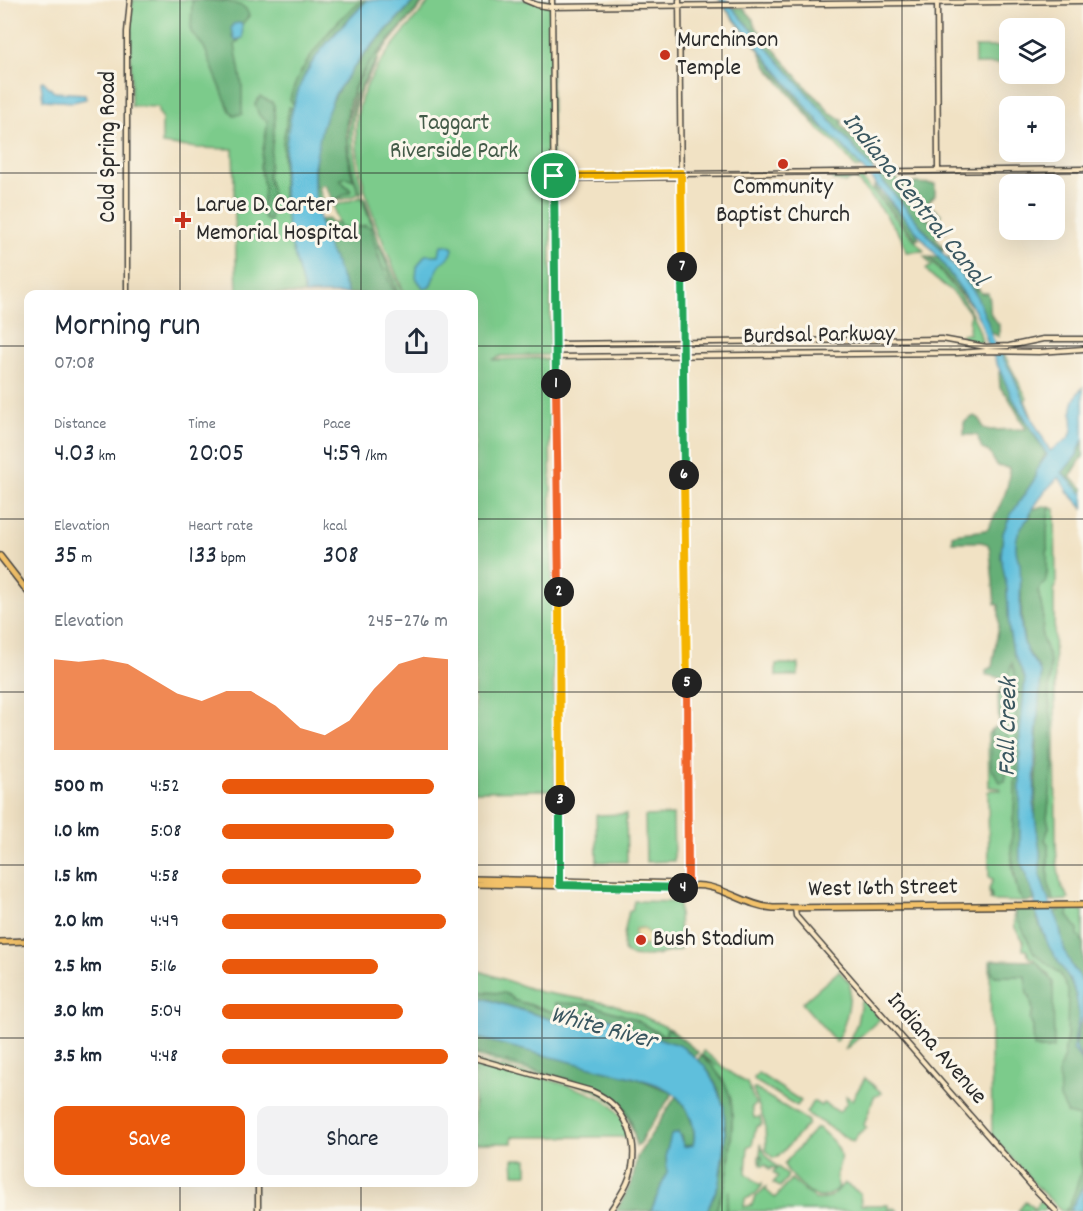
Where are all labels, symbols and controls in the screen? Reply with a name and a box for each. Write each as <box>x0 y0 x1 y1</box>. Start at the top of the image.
map controls <box>999 18 1065 240</box>
button: layers <box>999 18 1065 84</box>
place label: Murchinson Temple <box>677 24 778 86</box>
marker: Murchinson Temple <box>658 48 672 62</box>
street label: Cold Spring Road <box>92 71 126 223</box>
button: + <box>999 96 1065 162</box>
water label: Indiana Central Canal <box>832 105 997 296</box>
park label: Taggart Riverside Park <box>390 107 518 169</box>
pin <box>528 150 579 201</box>
marker: Community Baptist Church <box>776 157 790 171</box>
icon: arrive <box>537 159 570 192</box>
place label: Community Baptist Church <box>716 171 850 233</box>
button: − <box>999 174 1065 240</box>
place label: Larue D. Carter Memorial Hospital <box>196 189 358 251</box>
marker: Larue D. Carter Memorial Hospital <box>174 211 192 229</box>
pin: 7 <box>667 252 697 282</box>
text: 7 <box>679 255 685 278</box>
text: Morning run <box>54 304 201 351</box>
button: share <box>385 310 448 373</box>
street label: Burdsal Parkway <box>743 318 896 354</box>
text: 07:08 <box>54 350 95 378</box>
pin: 1 <box>541 369 571 399</box>
text: 1 <box>554 372 558 395</box>
text: Distance <box>54 413 106 436</box>
text: Time <box>188 413 216 436</box>
text: Pace <box>323 413 351 436</box>
text: 4.03 <box>54 436 95 473</box>
text: 20:05 <box>188 436 244 473</box>
text: 4:59 <box>323 436 362 473</box>
text: km <box>95 445 116 468</box>
text: /km <box>362 445 388 468</box>
pin: 6 <box>669 460 699 490</box>
text: 6 <box>680 463 688 486</box>
text: Elevation <box>54 515 110 538</box>
text: Heart rate <box>188 515 253 538</box>
text: kcal <box>323 515 347 538</box>
text: 35 <box>54 538 78 575</box>
text: 133 <box>188 538 217 575</box>
text: 308 <box>323 538 359 575</box>
text: m <box>78 547 92 570</box>
text: bpm <box>217 547 246 570</box>
pin: 2 <box>544 577 574 607</box>
text: 2 <box>556 580 563 603</box>
text: Elevation <box>54 608 124 636</box>
text: 245–276 m <box>367 608 448 636</box>
pin: 5 <box>672 668 702 698</box>
text: 5 <box>683 671 691 694</box>
water label: Fall Creek <box>990 675 1028 776</box>
text: 500 m <box>54 773 103 801</box>
text: 4:52 <box>150 773 180 801</box>
pin: 3 <box>545 785 575 815</box>
text: 3 <box>556 788 564 811</box>
text: 1.0 km <box>54 818 99 846</box>
text: 5:08 <box>150 818 182 846</box>
text: 1.5 km <box>54 863 97 891</box>
text: 4:58 <box>150 863 179 891</box>
street label: West 16th Street <box>808 871 958 907</box>
pin: 4 <box>668 873 698 903</box>
text: 4 <box>680 876 686 899</box>
text: 2.0 km <box>54 908 103 936</box>
text: 4:49 <box>150 908 179 936</box>
place label: Bush Stadium <box>653 923 775 957</box>
marker: Bush Stadium <box>634 933 648 947</box>
text: 2.5 km <box>54 953 102 981</box>
text: 5:16 <box>150 953 177 981</box>
street label: Indiana Avenue <box>878 985 994 1113</box>
water label: White River <box>546 997 663 1062</box>
text: 3.0 km <box>54 998 104 1026</box>
text: 5:04 <box>150 998 182 1026</box>
text: 3.5 km <box>54 1043 102 1071</box>
text: 4:48 <box>150 1043 178 1071</box>
button: Save <box>54 1106 245 1175</box>
button: Share <box>257 1106 448 1175</box>

